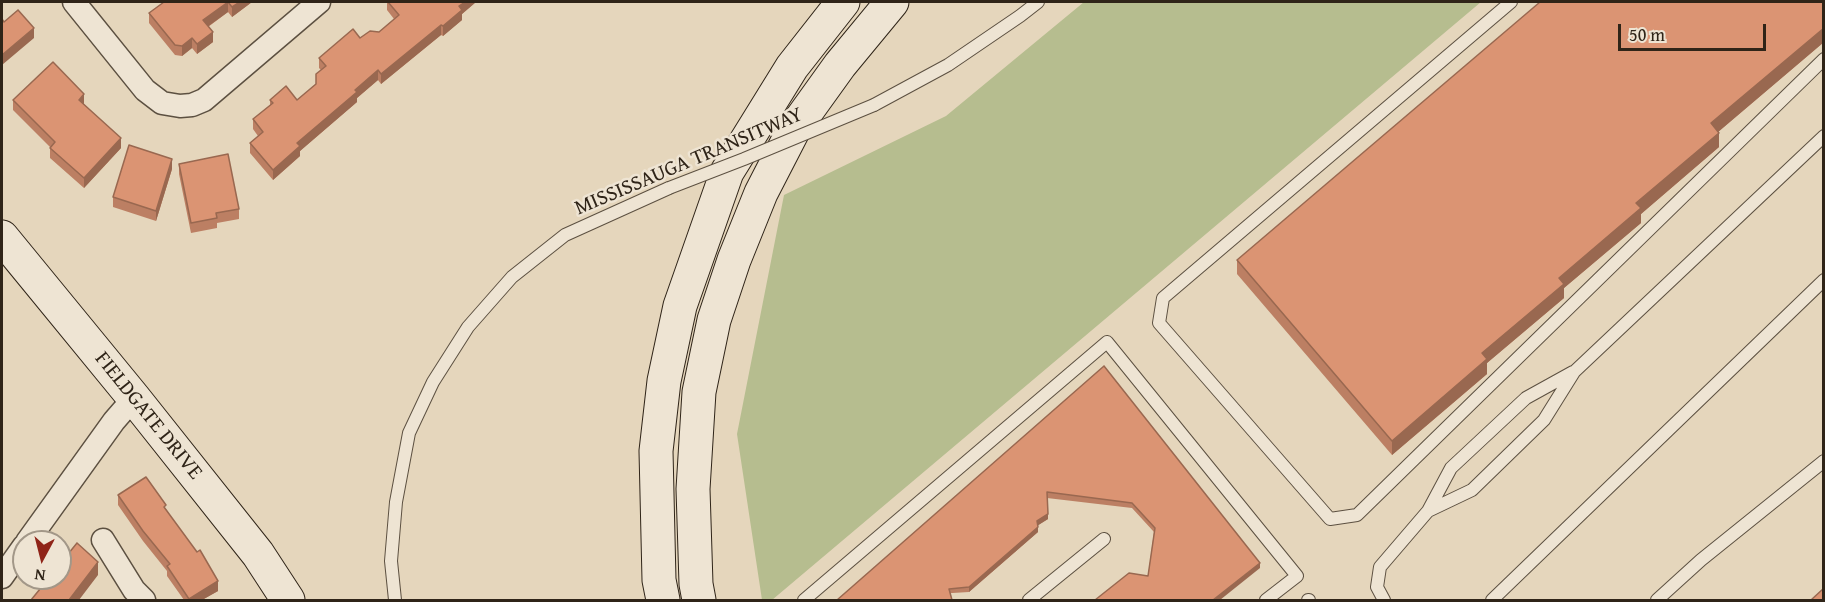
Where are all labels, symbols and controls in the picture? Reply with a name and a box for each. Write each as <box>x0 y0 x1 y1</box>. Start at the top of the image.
scale bar <box>1621 12 1770 50</box>
text: 50 m <box>1629 21 1665 48</box>
street label: MISSISSAUGA TRANSITWAY <box>571 103 807 221</box>
street label: FIELDGATE DRIVE <box>89 347 207 485</box>
north arrow <box>12 530 72 590</box>
text: N <box>33 563 47 588</box>

